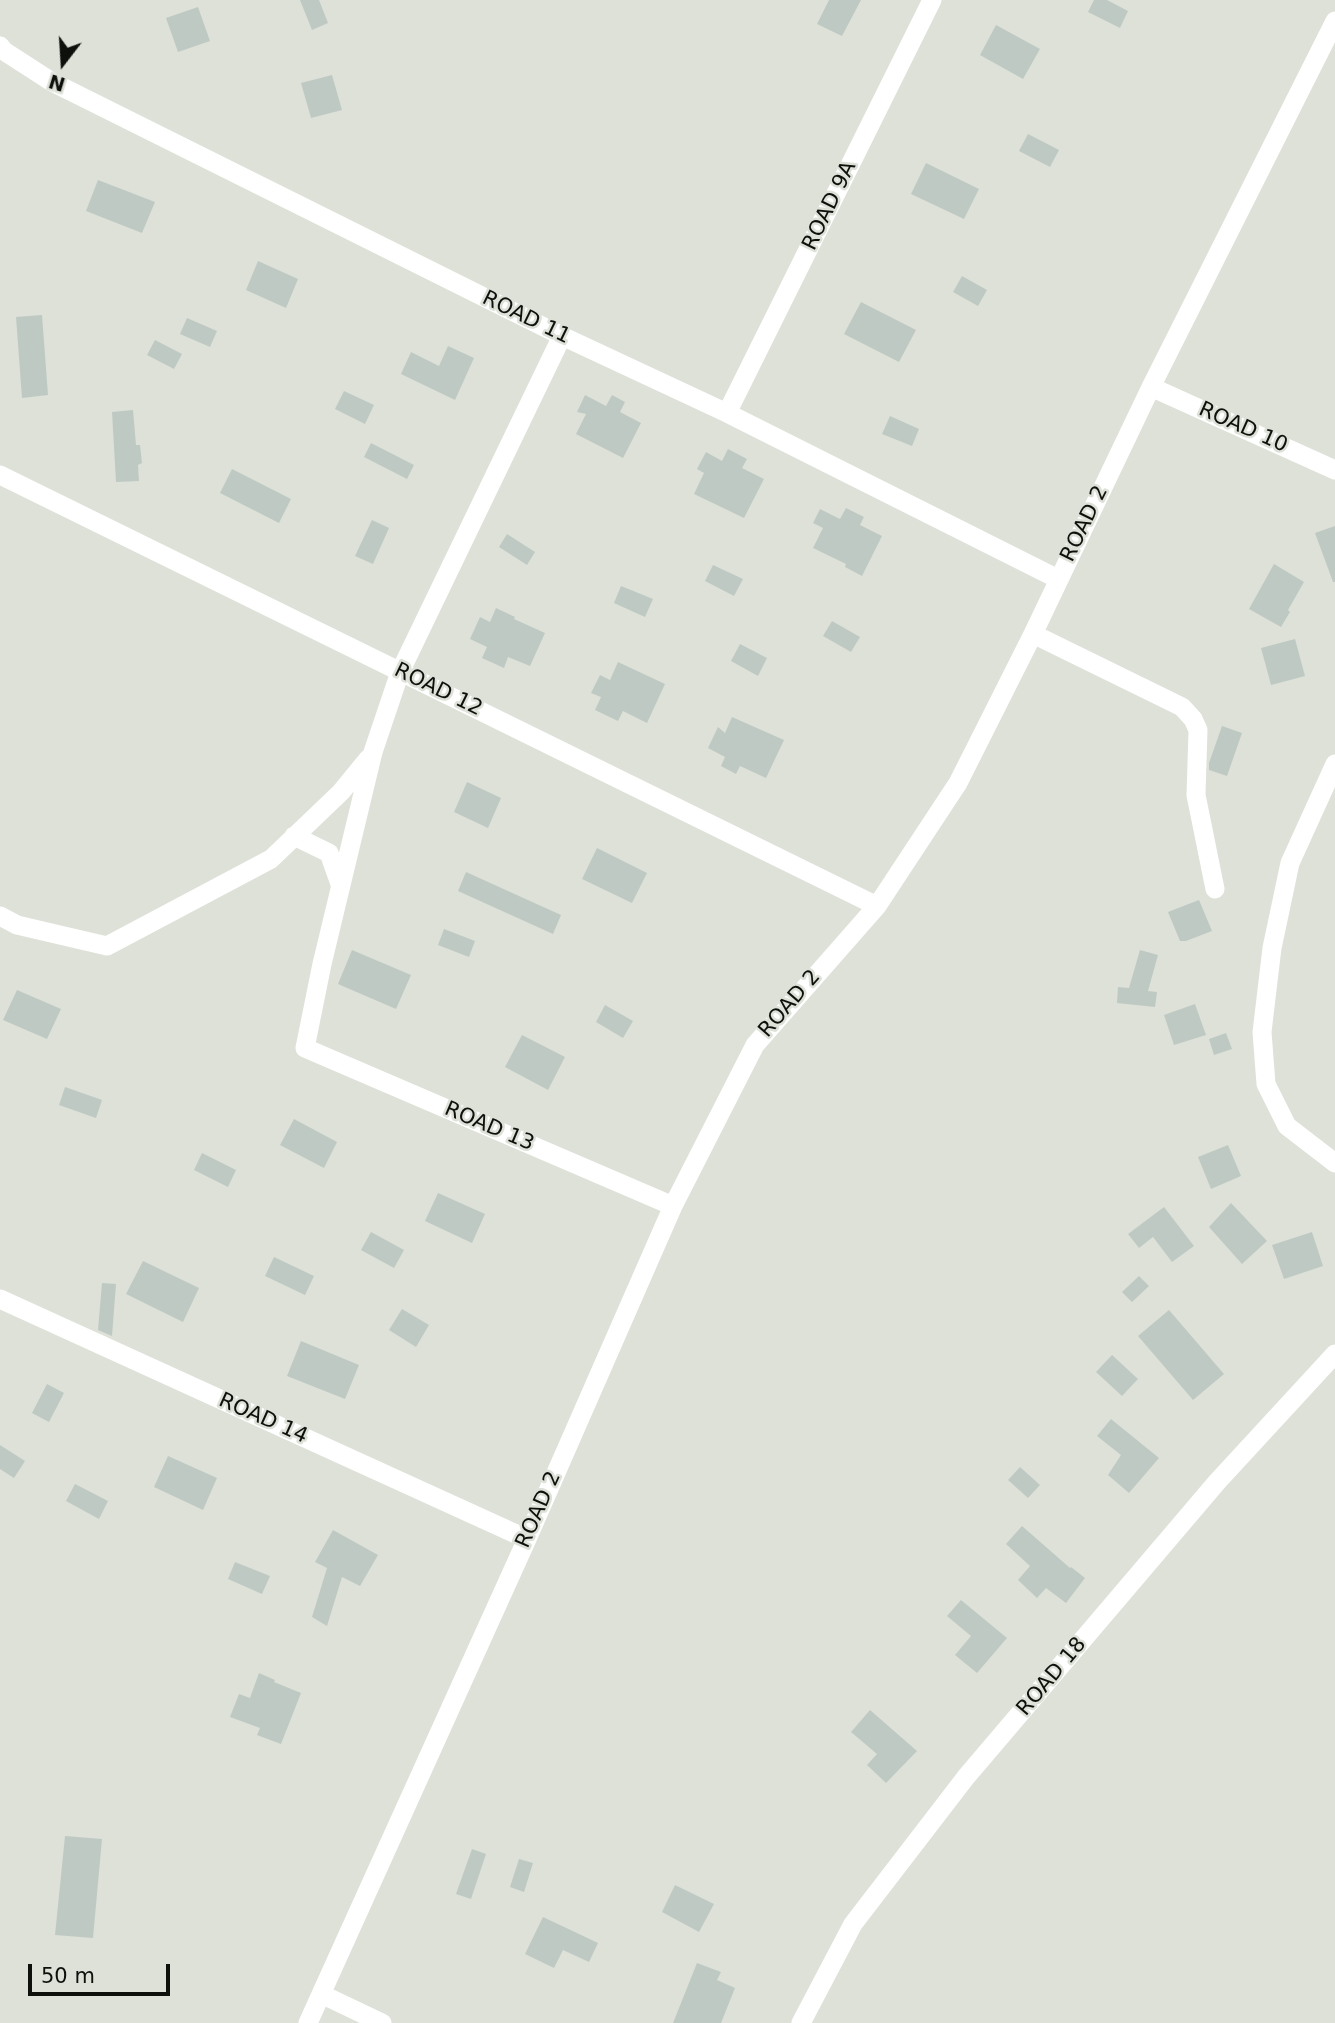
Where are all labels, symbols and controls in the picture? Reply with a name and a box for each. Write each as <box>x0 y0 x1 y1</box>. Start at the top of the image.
north arrow <box>28 28 98 98</box>
text: N <box>46 70 68 96</box>
street label: ROAD 9A <box>798 157 862 255</box>
street label: ROAD 11 <box>478 286 574 350</box>
street label: ROAD 10 <box>1195 397 1291 459</box>
street label: ROAD 2 <box>1056 482 1114 566</box>
street label: ROAD 12 <box>390 658 486 722</box>
street label: ROAD 2 <box>754 965 826 1043</box>
street label: ROAD 13 <box>440 1097 538 1157</box>
street label: ROAD 14 <box>215 1388 311 1450</box>
street label: ROAD 2 <box>511 1468 567 1552</box>
street label: ROAD 18 <box>1012 1633 1092 1721</box>
scale bar <box>32 1950 173 1994</box>
text: 50 m <box>41 1964 95 1988</box>

